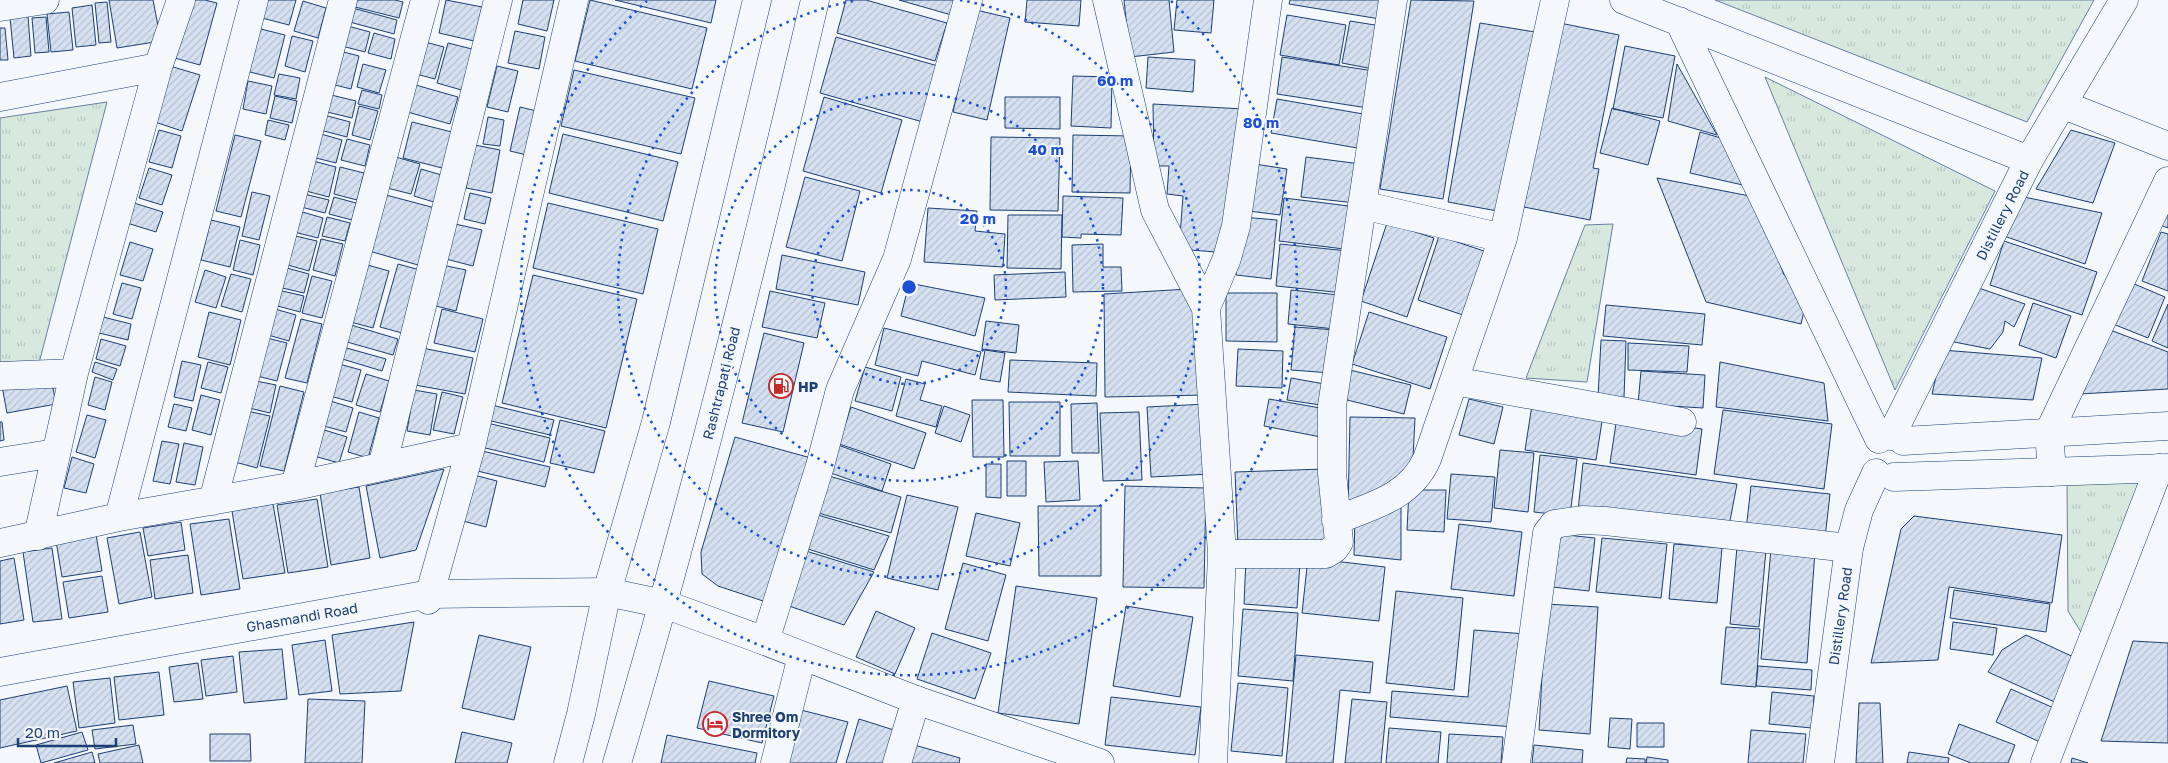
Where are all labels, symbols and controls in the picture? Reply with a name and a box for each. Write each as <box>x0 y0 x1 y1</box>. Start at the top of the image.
text: 60 m <box>1097 71 1133 89</box>
text: 80 m <box>1243 113 1279 131</box>
text: 40 m <box>1028 140 1064 158</box>
street label: Distillery Road <box>1972 167 2032 263</box>
text: 20 m <box>960 209 996 227</box>
centre of rings <box>900 278 918 296</box>
street label: Rashtrapati Road <box>699 325 743 441</box>
fuel station icon: HP <box>768 373 794 399</box>
place label: HP <box>798 378 818 395</box>
street label: Distillery Road <box>1825 566 1855 666</box>
street label: Ghasmandi Road <box>245 599 359 635</box>
place label: Shree Om Dormitory <box>732 708 801 741</box>
hotel icon: Shree Om Dormitory <box>702 711 728 737</box>
scale bar <box>18 716 115 748</box>
text: 20 m <box>25 723 60 741</box>

